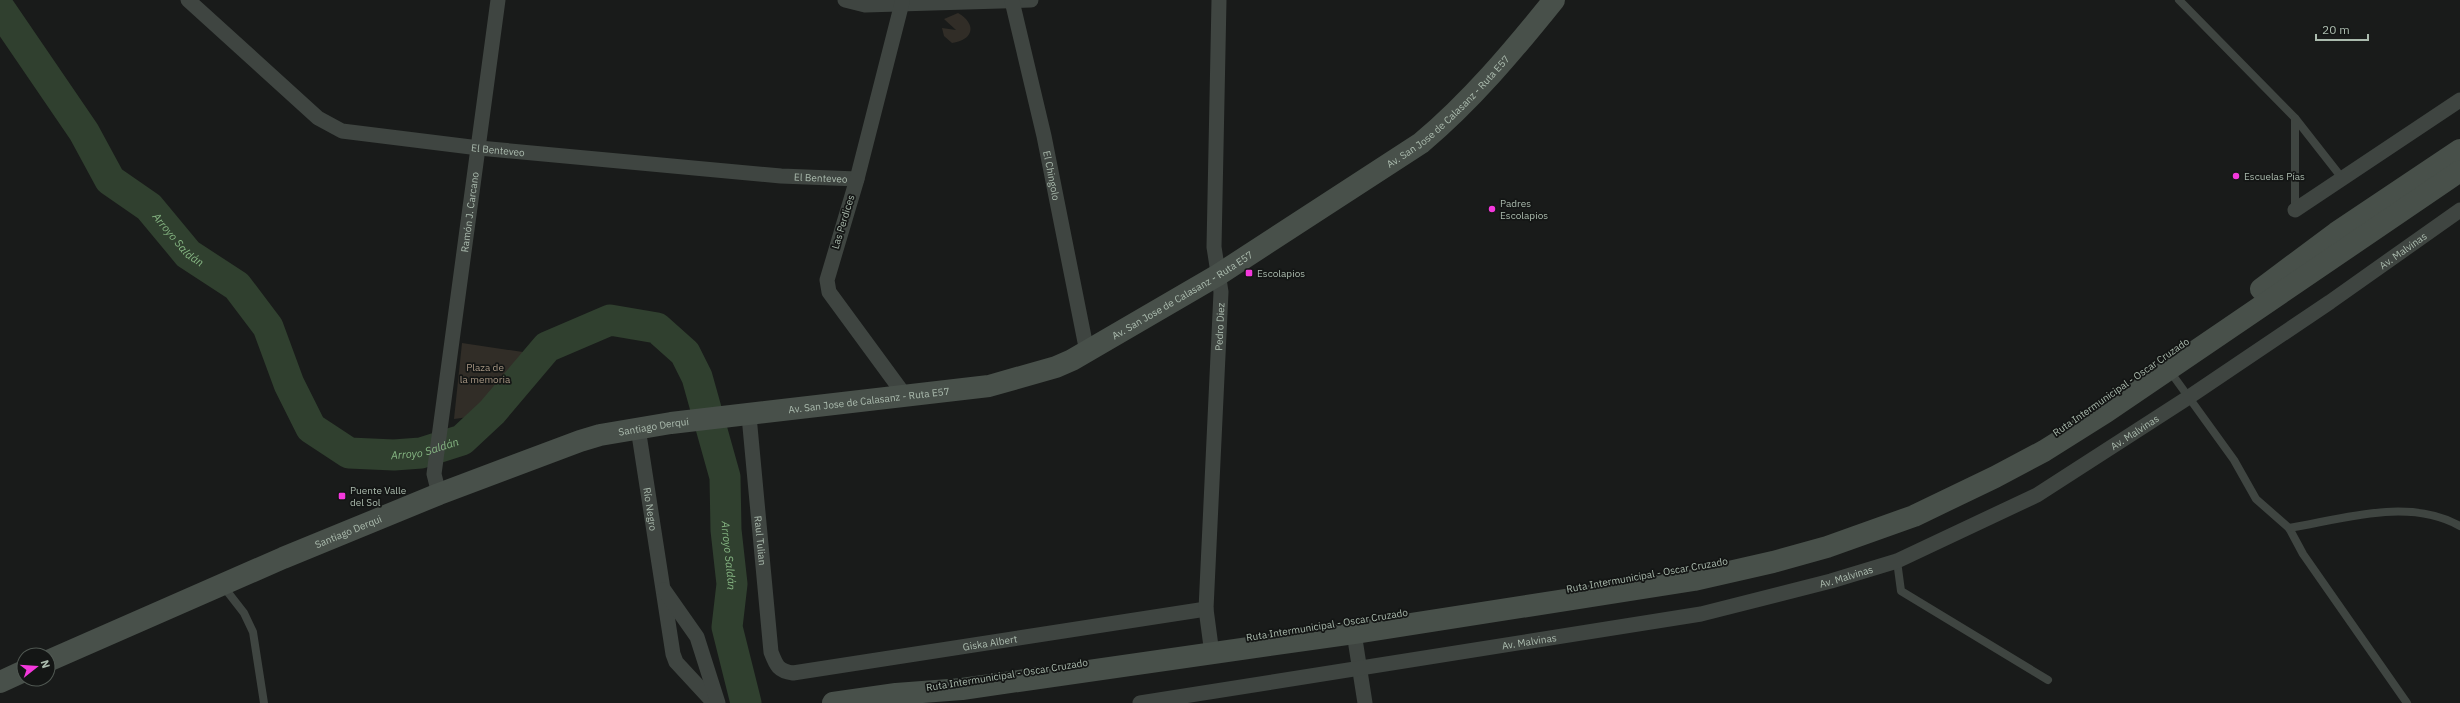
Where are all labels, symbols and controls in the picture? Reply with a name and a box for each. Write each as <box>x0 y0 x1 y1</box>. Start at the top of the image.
scale bar <box>2316 16 2368 42</box>
text: 20 m <box>2322 22 2350 37</box>
street label: Av. San Jose de Calasanz - Ruta E57 <box>1384 52 1512 170</box>
street label: El Benteveo <box>471 141 526 159</box>
street label: El Chingolo <box>1041 150 1063 202</box>
street label: El Benteveo <box>794 170 848 185</box>
place label: Escuelas Pías <box>2244 170 2305 183</box>
street label: Ramón J. Carcano <box>458 171 481 253</box>
marker: Escuelas Pías <box>2231 171 2241 181</box>
street label: Las Perdices <box>829 193 857 251</box>
place label: Padres Escolapios <box>1500 197 1548 222</box>
marker: Padres Escolapios <box>1487 204 1497 214</box>
water label: Arroyo Saldán <box>149 209 207 269</box>
street label: Av. Malvinas <box>2377 229 2429 272</box>
street label: Av. San Jose de Calasanz - Ruta E57 <box>1109 248 1255 342</box>
place label: Escolapios <box>1257 267 1305 280</box>
marker: Escolapios <box>1244 268 1254 278</box>
street label: Pedro Diez <box>1212 302 1227 351</box>
street label: Ruta Intermunicipal - Oscar Cruzado <box>2050 335 2192 439</box>
park label: Plaza de la memoria <box>460 361 511 386</box>
street label: Av. San Jose de Calasanz - Ruta E57 <box>788 384 950 416</box>
street label: Av. Malvinas <box>2108 412 2161 453</box>
street label: Santiago Derqui <box>617 414 690 438</box>
water label: Arroyo Saldán <box>389 435 460 462</box>
place label: Puente Valle del Sol <box>350 484 407 509</box>
street label: Río Negro <box>641 486 660 532</box>
marker: Puente Valle del Sol <box>337 491 347 501</box>
street label: Santiago Derqui <box>313 512 384 551</box>
street label: Raul Tulian <box>752 515 769 566</box>
water label: Arroyo Saldán <box>719 520 739 591</box>
street label: Ruta Intermunicipal - Oscar Cruzado <box>1565 554 1729 596</box>
street label: Av. Malvinas <box>1818 562 1875 590</box>
street label: Ruta Intermunicipal - Oscar Cruzado <box>1245 606 1409 644</box>
street label: Av. Malvinas <box>1501 630 1558 652</box>
street label: Giska Albert <box>962 632 1019 653</box>
north arrow <box>16 647 56 687</box>
street label: Ruta Intermunicipal - Oscar Cruzado <box>925 656 1089 694</box>
text: N <box>38 658 53 670</box>

